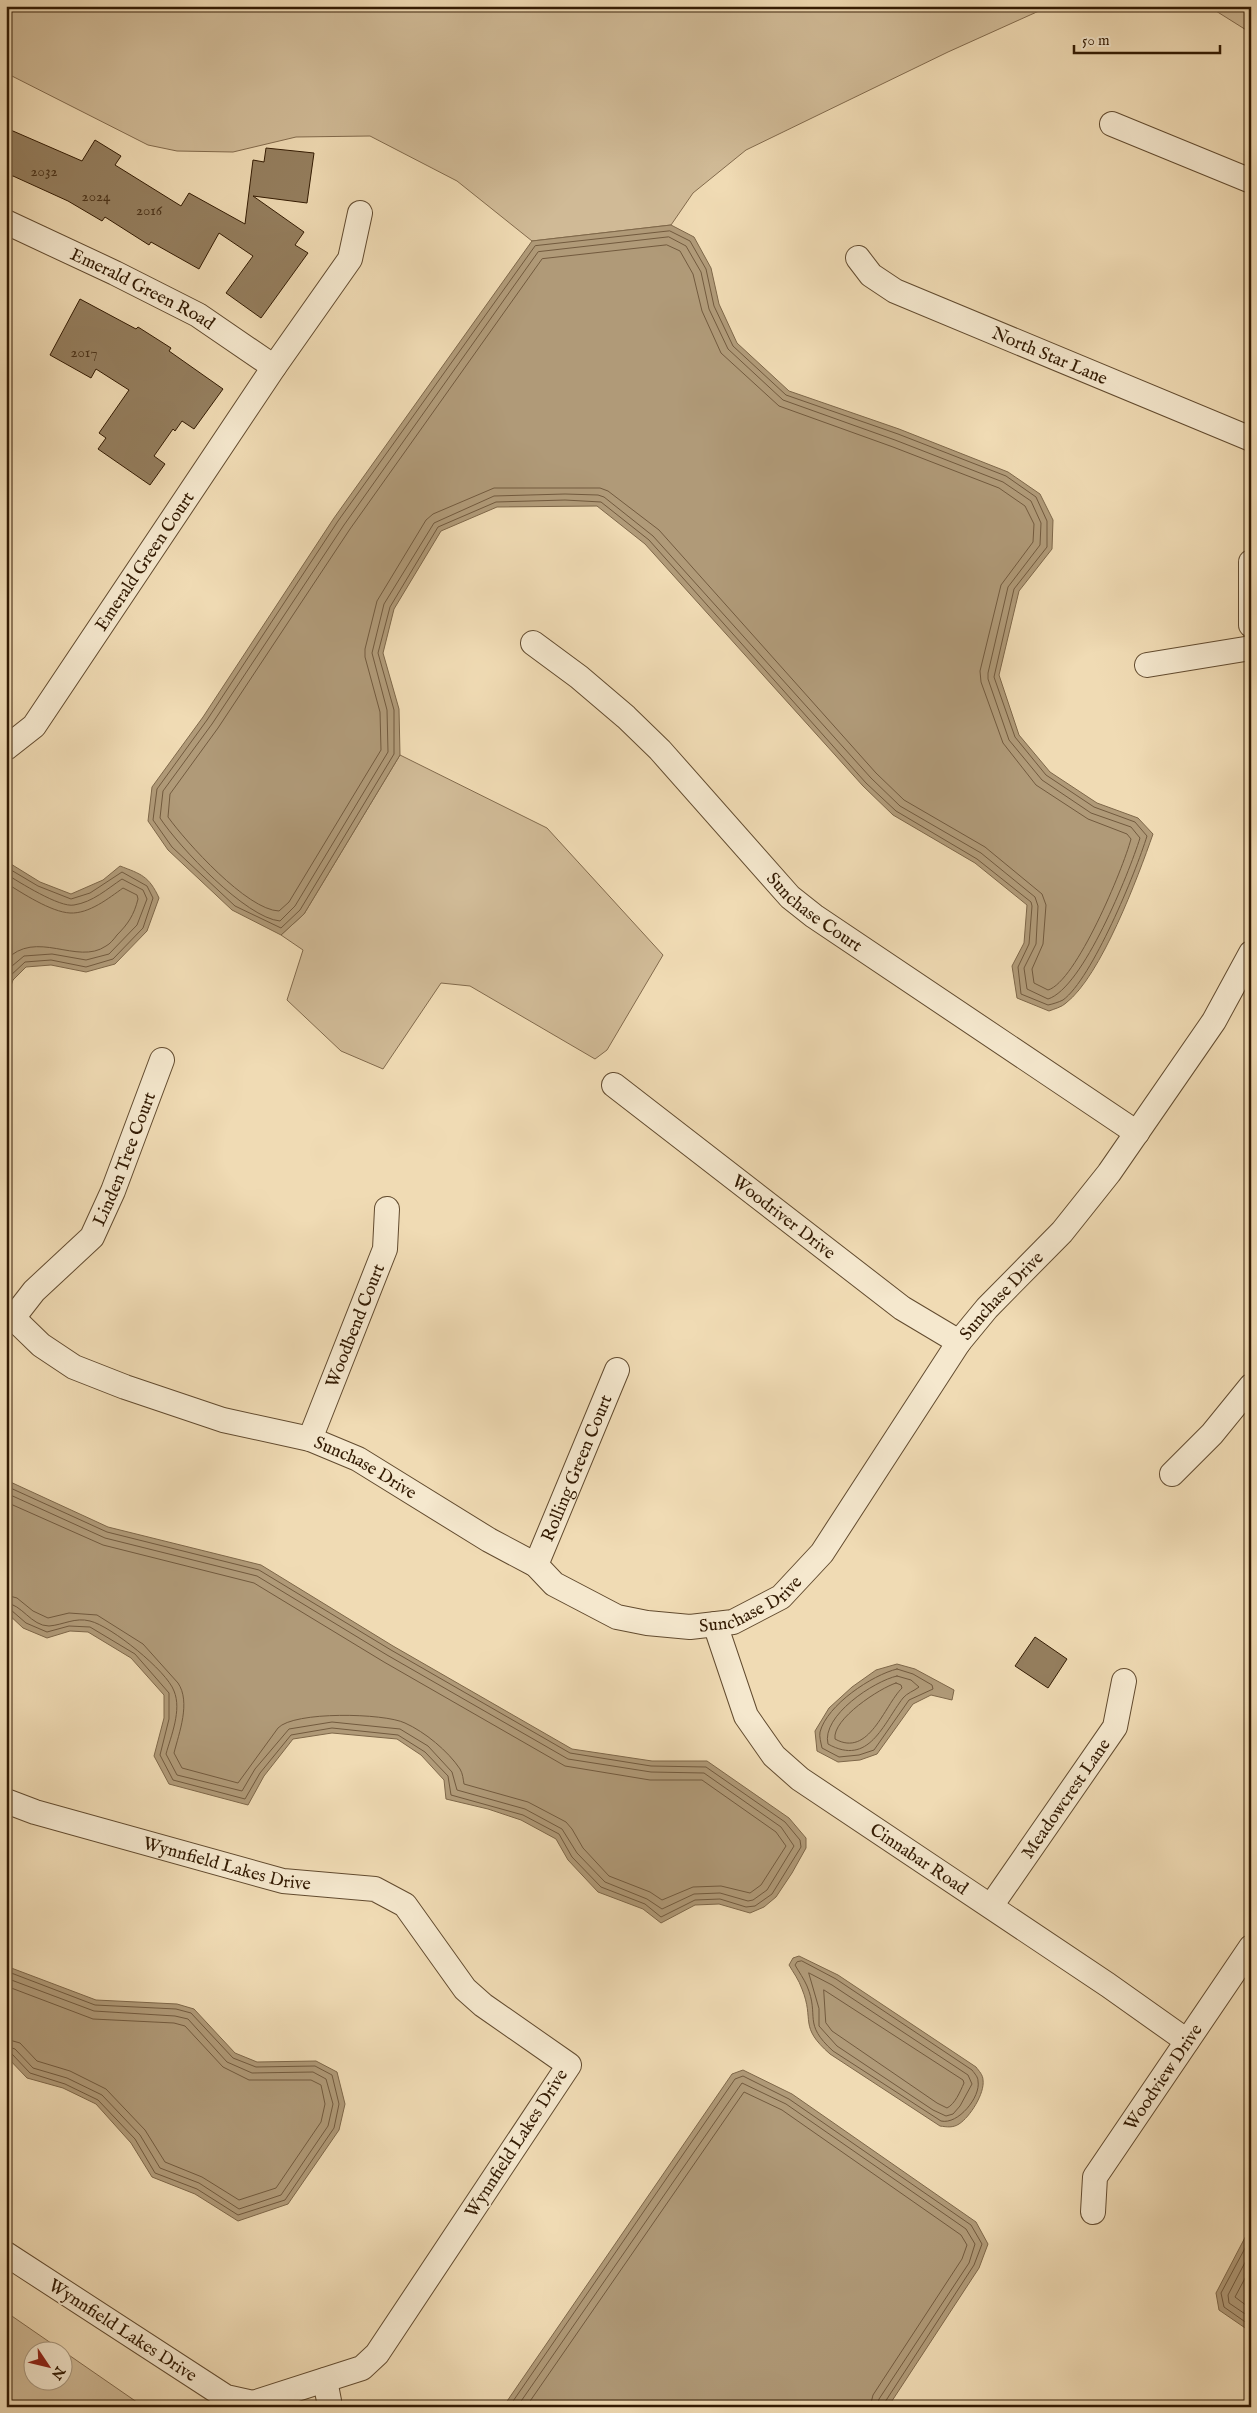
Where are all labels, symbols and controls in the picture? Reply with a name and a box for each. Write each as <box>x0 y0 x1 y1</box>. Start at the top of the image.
scale bar <box>1074 22 1221 54</box>
text: 50 m <box>1082 31 1110 50</box>
house number: 2032 <box>30 162 58 181</box>
house number: 2024 <box>82 187 111 206</box>
house number: 2016 <box>136 201 163 220</box>
street label: Emerald Green Road <box>66 244 219 336</box>
street label: North Star Lane <box>988 323 1111 391</box>
house number: 2017 <box>71 343 97 362</box>
street label: Emerald Green Court <box>91 488 200 636</box>
street label: Sunchase Court <box>761 868 866 958</box>
street label: Linden Tree Court <box>89 1089 162 1230</box>
street label: Woodriver Drive <box>727 1170 840 1265</box>
street label: Sunchase Drive <box>955 1247 1049 1346</box>
street label: Woodbend Court <box>321 1261 391 1391</box>
street label: Rolling Green Court <box>537 1392 618 1545</box>
street label: Sunchase Drive <box>310 1432 420 1505</box>
street label: Sunchase Drive <box>698 1572 808 1639</box>
street label: Meadowcrest Lane <box>1017 1735 1116 1864</box>
street label: Cinnabar Road <box>865 1819 972 1901</box>
street label: Wynnfield Lakes Drive <box>140 1833 312 1896</box>
street label: Woodview Drive <box>1120 2020 1208 2135</box>
street label: Wynnfield Lakes Drive <box>461 2065 574 2222</box>
street label: Wynnfield Lakes Drive <box>44 2275 201 2388</box>
north arrow <box>22 2340 72 2390</box>
text: N <box>47 2362 69 2383</box>

